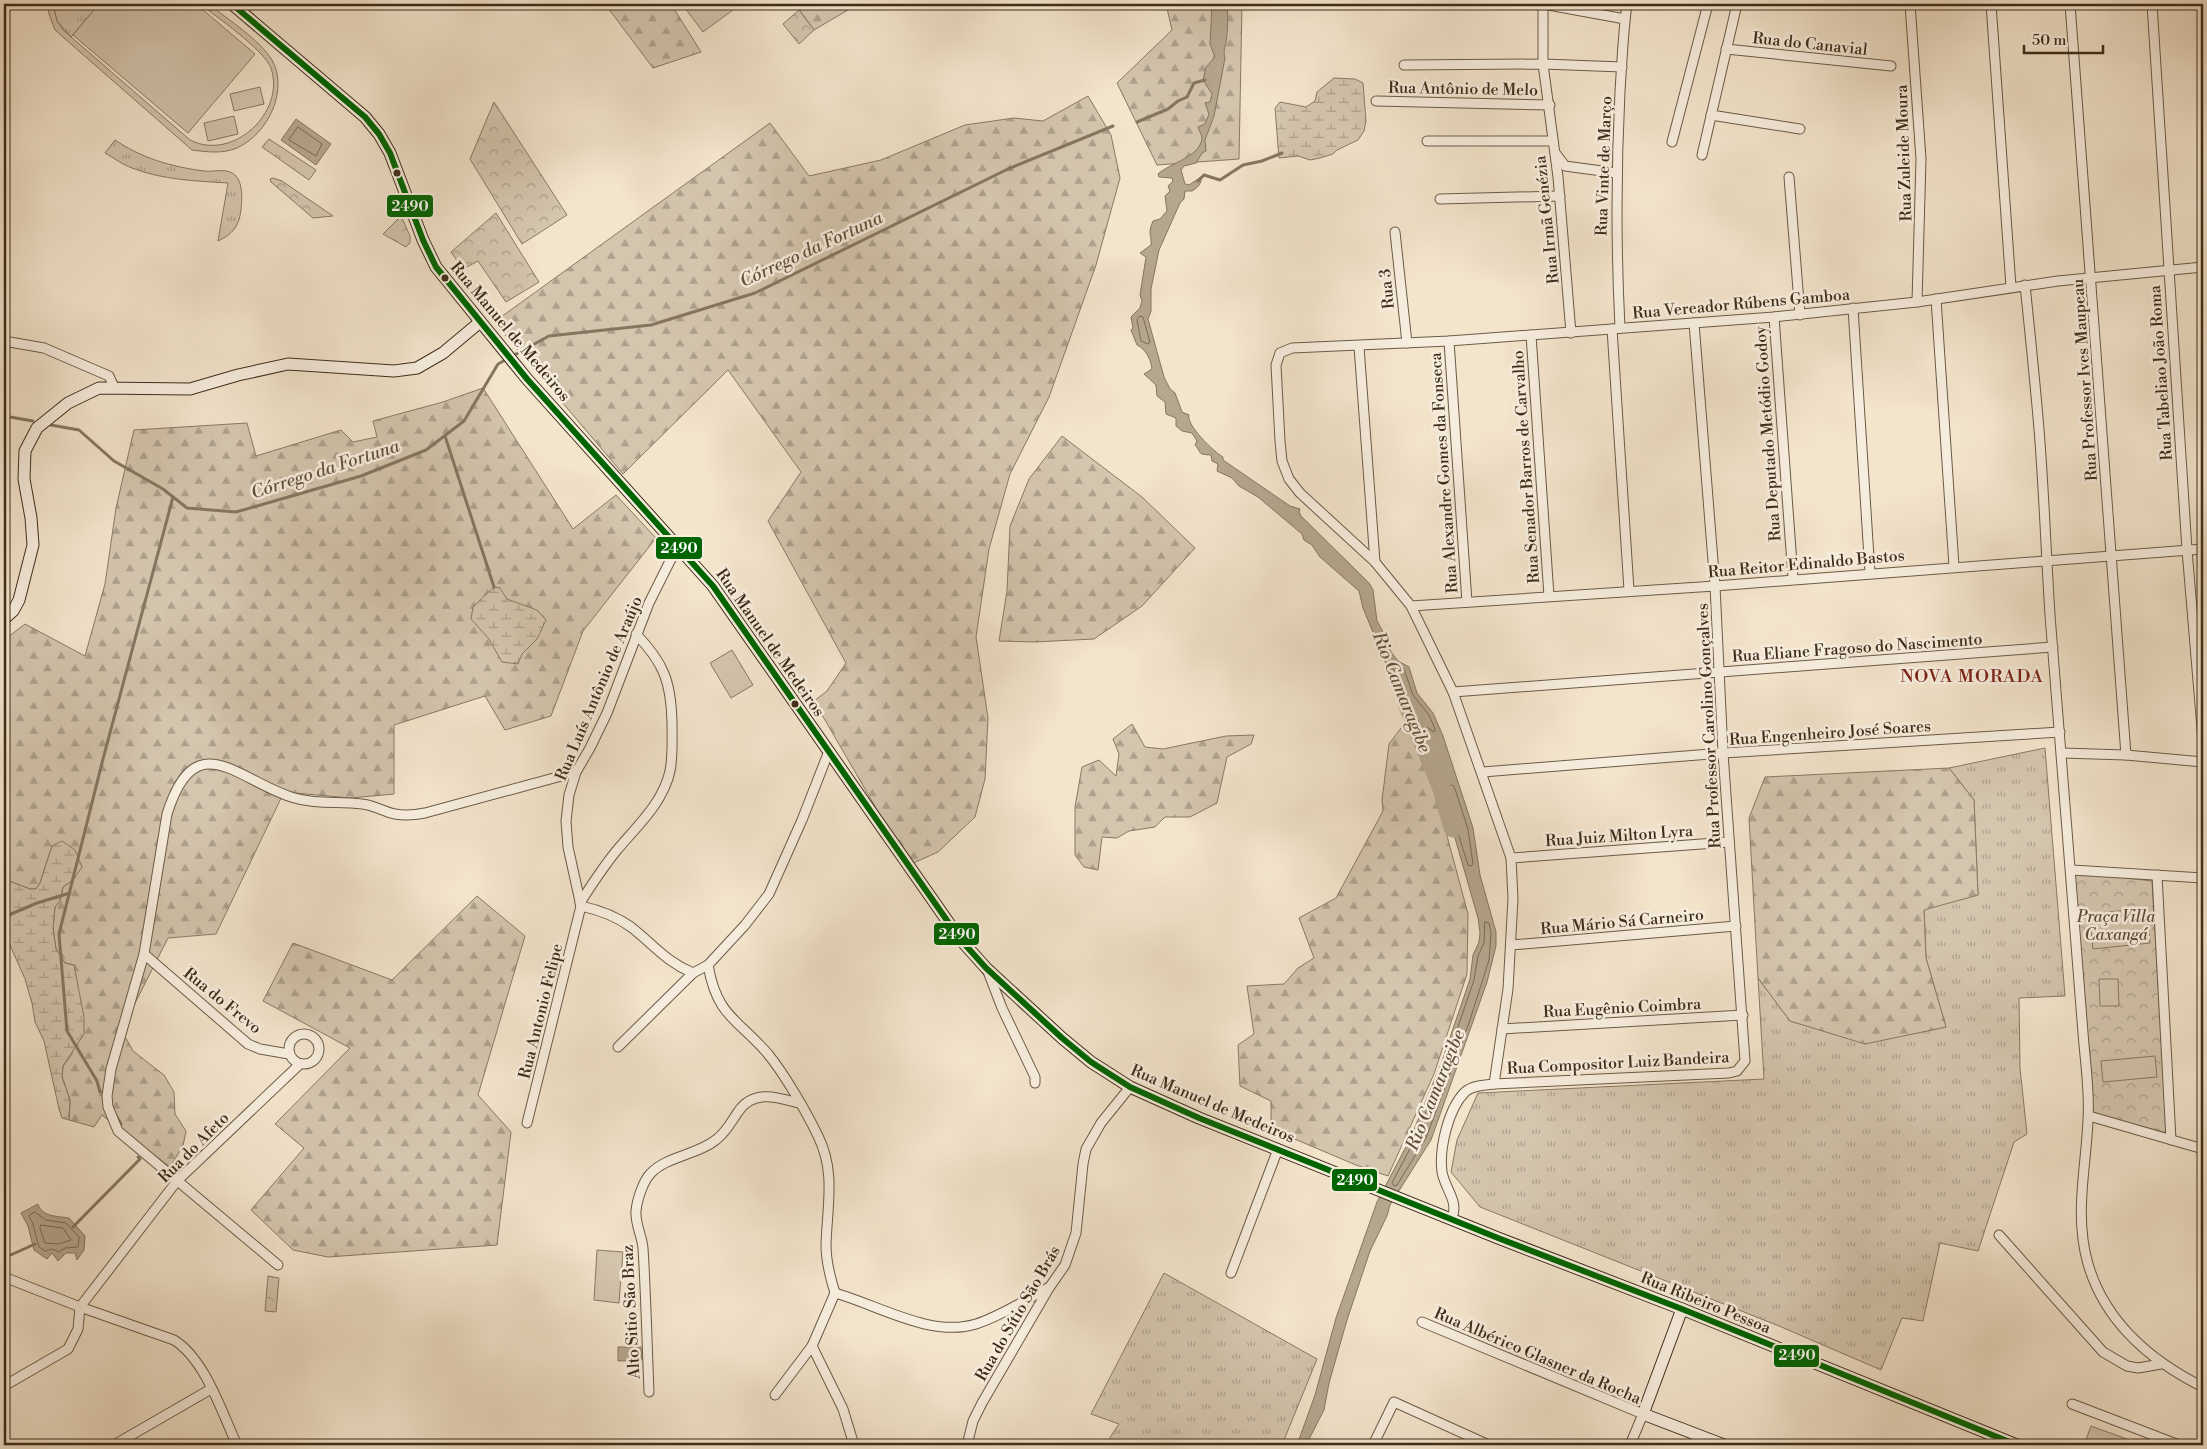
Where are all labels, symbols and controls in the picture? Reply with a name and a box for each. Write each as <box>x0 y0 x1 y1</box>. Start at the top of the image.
scale bar <box>2024 22 2103 54</box>
street label: Rua do Canavial <box>1751 28 1869 60</box>
text: 50 m <box>2032 31 2066 50</box>
street label: Rua Antônio de Melo <box>1388 78 1538 100</box>
street label: Rua Zuleide Moura <box>1892 83 1916 222</box>
street label: Rua Vinte de Março <box>1592 96 1616 237</box>
street label: Rua Irmã Genézia <box>1530 154 1564 285</box>
unlabelled marker <box>392 168 402 178</box>
line badge: 2490 <box>386 194 434 218</box>
text: 2490 <box>391 198 429 216</box>
water label: Córrego da Fortuna <box>736 206 887 293</box>
street label: Rua Manuel de Medeiros <box>446 258 575 406</box>
street label: Rua 3 <box>1375 268 1399 310</box>
unlabelled marker <box>440 273 450 283</box>
street label: Rua Professor Ives Maupeau <box>2068 278 2102 482</box>
street label: Rua Vereador Rúbens Gamboa <box>1631 284 1852 323</box>
street label: Rua Tabeliao João Roma <box>2145 284 2177 461</box>
street label: Rua Deputado Metódio Godoy <box>1750 326 1785 542</box>
street label: Rua Senador Barros de Carvalho <box>1508 350 1544 584</box>
street label: Rua Alexandre Gomes da Fonseca <box>1426 351 1462 594</box>
water label: Córrego da Fortuna <box>248 434 403 504</box>
line badge: 2490 <box>655 536 703 560</box>
text: 2490 <box>660 540 698 558</box>
street label: Rua Reitor Edinaldo Bastos <box>1707 545 1905 583</box>
street label: Rua Manuel de Medeiros <box>711 565 829 721</box>
street label: Rua Luís Antônio de Araújo <box>551 593 647 784</box>
street label: Rua Professor Carolino Gonçalves <box>1693 603 1725 849</box>
water label: Rio Camaragibe <box>1366 628 1436 756</box>
street label: Rua Eliane Fragoso do Nascimento <box>1731 629 1983 667</box>
district label: NOVA MORADA <box>1900 665 2044 688</box>
unlabelled marker <box>790 699 800 709</box>
street label: Rua Engenheiro José Soares <box>1729 716 1932 750</box>
street label: Rua Juiz Milton Lyra <box>1544 821 1695 851</box>
street label: Rua Mário Sá Carneiro <box>1539 905 1705 939</box>
park label: Praça Villa Caxangá <box>2076 907 2155 945</box>
line badge: 2490 <box>933 922 980 946</box>
text: 2490 <box>938 926 976 944</box>
street label: Rua Antonio Felipe <box>515 942 567 1081</box>
street label: Rua do Frevo <box>179 963 265 1038</box>
street label: Rua Eugênio Coimbra <box>1542 994 1703 1022</box>
water label: Rio Camaragibe <box>1400 1026 1470 1155</box>
street label: Rua Compositor Luiz Bandeira <box>1506 1047 1731 1079</box>
street label: Rua Manuel de Medeiros <box>1127 1060 1298 1148</box>
street label: Rua do Afeto <box>154 1108 233 1187</box>
line badge: 2490 <box>1331 1168 1378 1192</box>
text: 2490 <box>1336 1172 1374 1190</box>
street label: Rua do Sítio São Brás <box>971 1242 1065 1385</box>
street label: Alto Sitio São Braz <box>617 1244 645 1381</box>
street label: Rua Ribeiro Pessoa <box>1638 1268 1774 1338</box>
street label: Rua Albérico Glasner da Rocha <box>1431 1303 1645 1409</box>
line badge: 2490 <box>1773 1344 1820 1368</box>
text: 2490 <box>1778 1347 1816 1365</box>

